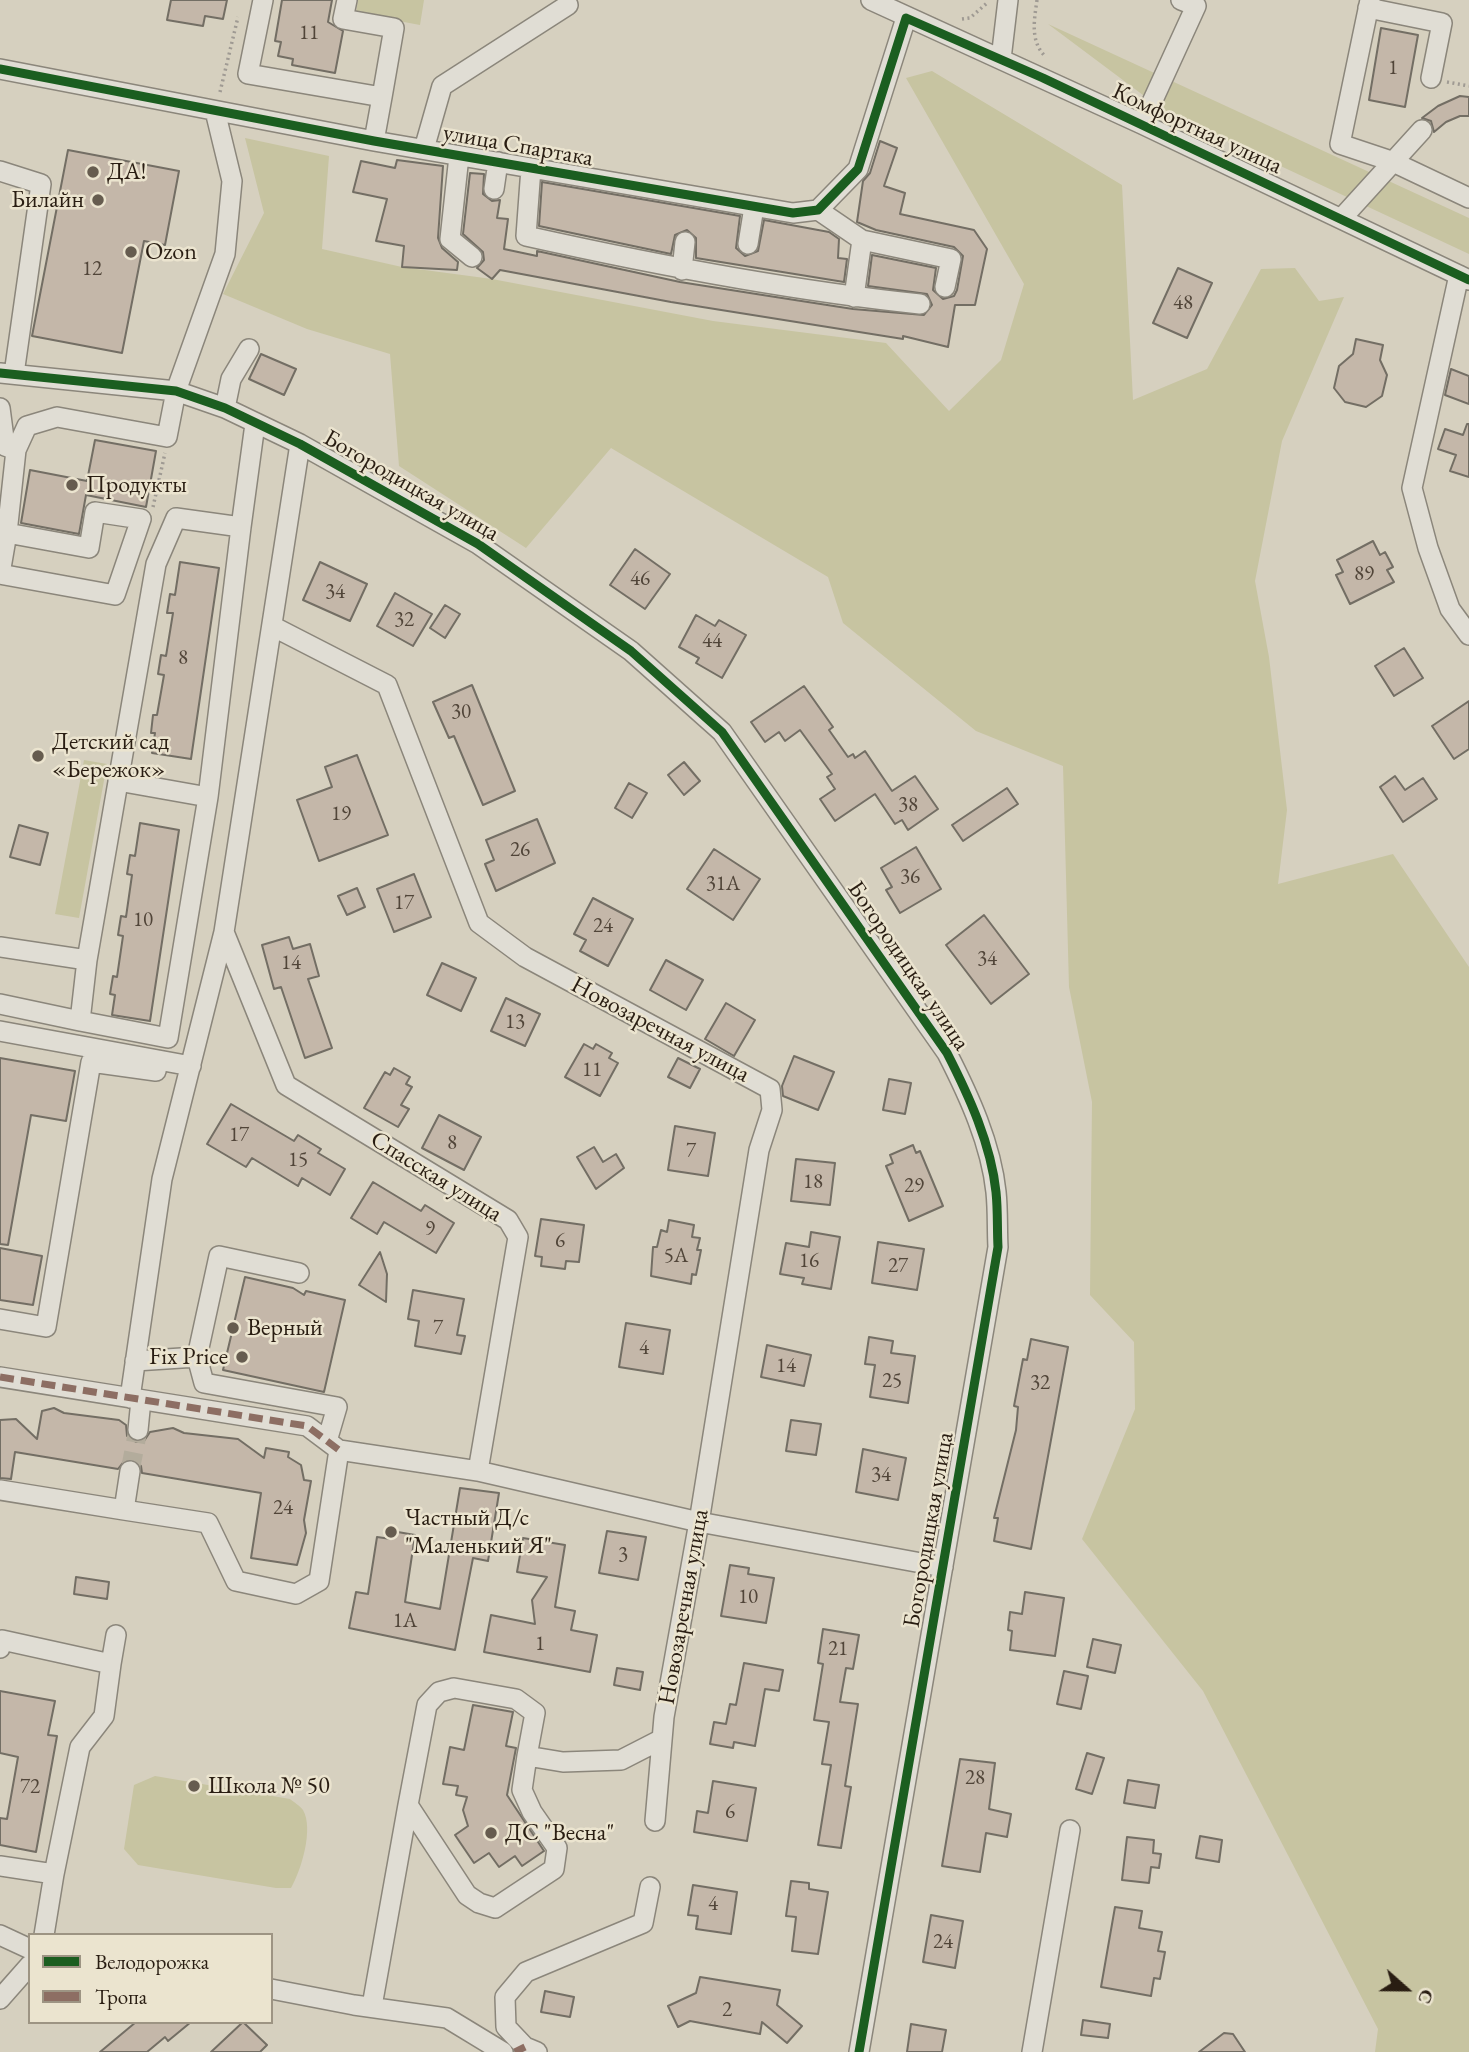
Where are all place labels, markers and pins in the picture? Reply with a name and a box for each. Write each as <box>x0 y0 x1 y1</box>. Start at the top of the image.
place label: ДА! <box>107 158 147 186</box>
marker: ДА! <box>85 164 101 180</box>
place label: Билайн <box>11 186 84 214</box>
marker: Билайн <box>90 192 106 208</box>
place label: Ozon <box>145 238 197 266</box>
marker: Ozon <box>123 244 139 260</box>
place label: Продукты <box>86 471 187 499</box>
marker: Продукты <box>64 477 80 493</box>
place label: Детский сад «Бережок» <box>52 728 169 784</box>
marker: Детский сад «Бережок» <box>30 748 46 764</box>
place label: Верный <box>247 1314 323 1342</box>
marker: Верный <box>225 1320 241 1336</box>
place label: Fix Price <box>149 1343 228 1371</box>
marker: Fix Price <box>234 1349 250 1365</box>
place label: Частный Д/с "Маленький Я" <box>405 1504 552 1560</box>
marker: Частный Д/с "Маленький Я" <box>383 1524 399 1540</box>
place label: Школа № 50 <box>208 1772 330 1800</box>
marker: Школа № 50 <box>186 1778 202 1794</box>
place label: ДС "Весна" <box>505 1819 614 1847</box>
marker: ДС "Весна" <box>483 1825 499 1841</box>

